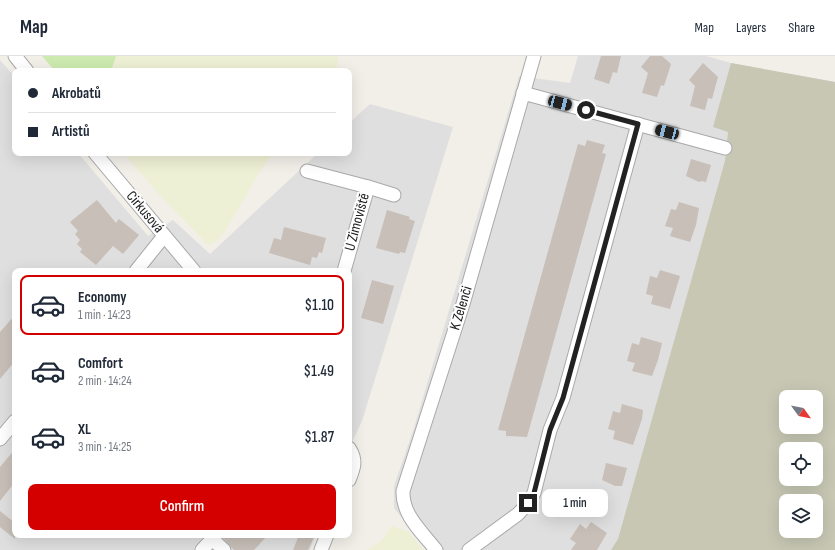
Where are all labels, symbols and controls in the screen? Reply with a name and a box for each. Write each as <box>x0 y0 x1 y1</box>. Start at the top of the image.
text: Map <box>20 16 48 39</box>
text: Map <box>694 19 714 36</box>
text: Layers <box>736 19 766 36</box>
text: Share <box>788 19 815 36</box>
text: Akrobatů <box>52 84 101 103</box>
car <box>547 94 573 112</box>
route start <box>577 101 595 119</box>
text: Artistů <box>52 122 89 141</box>
car <box>654 123 680 141</box>
street label: Cirkusová <box>122 187 168 237</box>
street label: U Zimoviště <box>340 191 374 253</box>
street label: K Zelenči <box>445 283 477 332</box>
icon: car <box>30 287 66 323</box>
text: Economy <box>78 288 127 307</box>
text: $1.10 <box>305 296 334 315</box>
text: 1 min · 14:23 <box>78 307 131 323</box>
icon: car <box>30 353 66 389</box>
text: Comfort <box>78 354 123 373</box>
text: $1.49 <box>304 362 334 381</box>
text: 2 min · 14:24 <box>78 373 132 389</box>
north arrow <box>779 390 823 434</box>
map controls <box>779 390 823 538</box>
icon: car <box>30 419 66 455</box>
text: XL <box>78 420 91 439</box>
text: $1.87 <box>304 428 334 447</box>
text: 3 min · 14:25 <box>78 439 132 455</box>
button: locate <box>779 442 823 486</box>
button: Confirm <box>28 484 336 530</box>
callout: 1 min <box>542 489 608 517</box>
route end <box>519 494 537 512</box>
button: layers <box>779 494 823 538</box>
text: 1 min <box>563 495 587 511</box>

